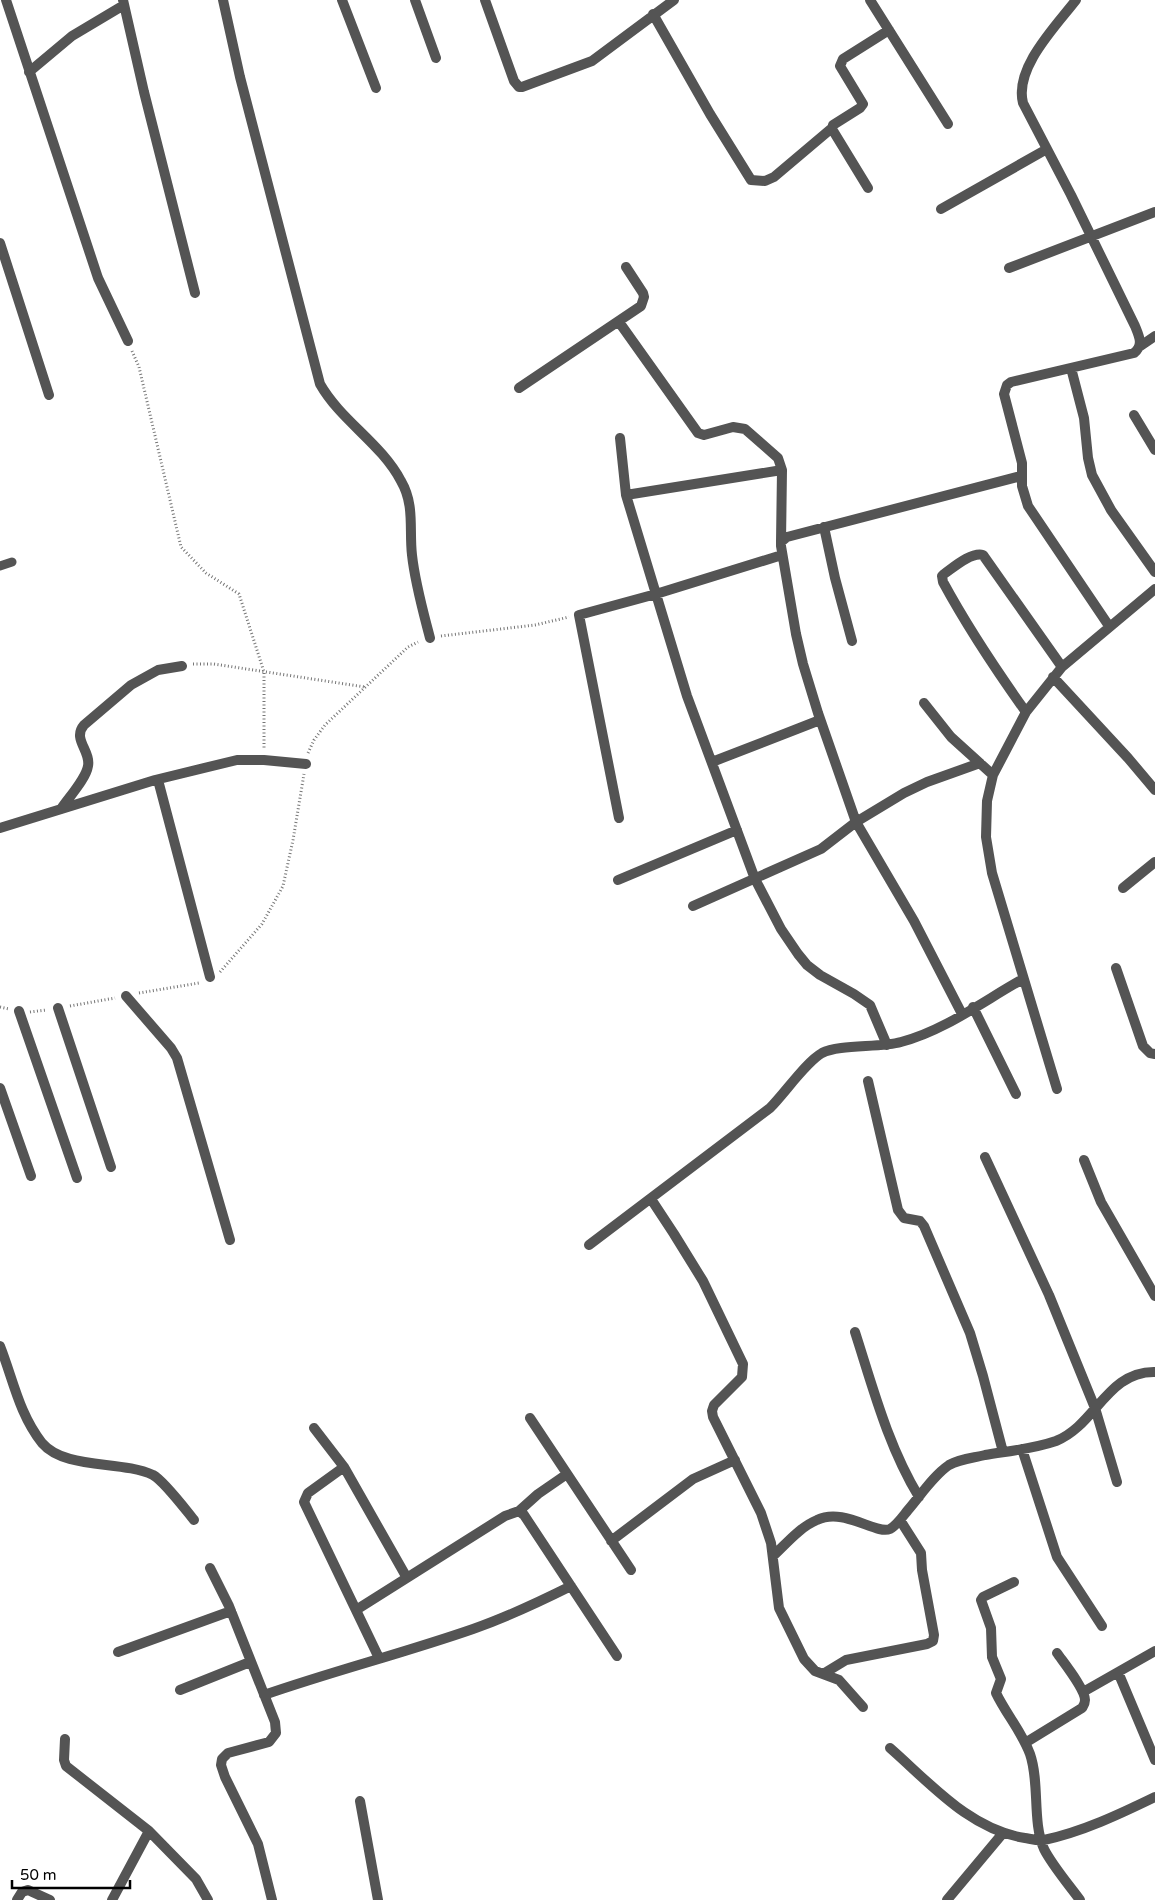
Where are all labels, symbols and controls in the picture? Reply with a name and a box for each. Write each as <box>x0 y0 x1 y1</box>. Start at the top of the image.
scale bar <box>12 1858 130 1890</box>
text: 50 m <box>20 1866 57 1884</box>

